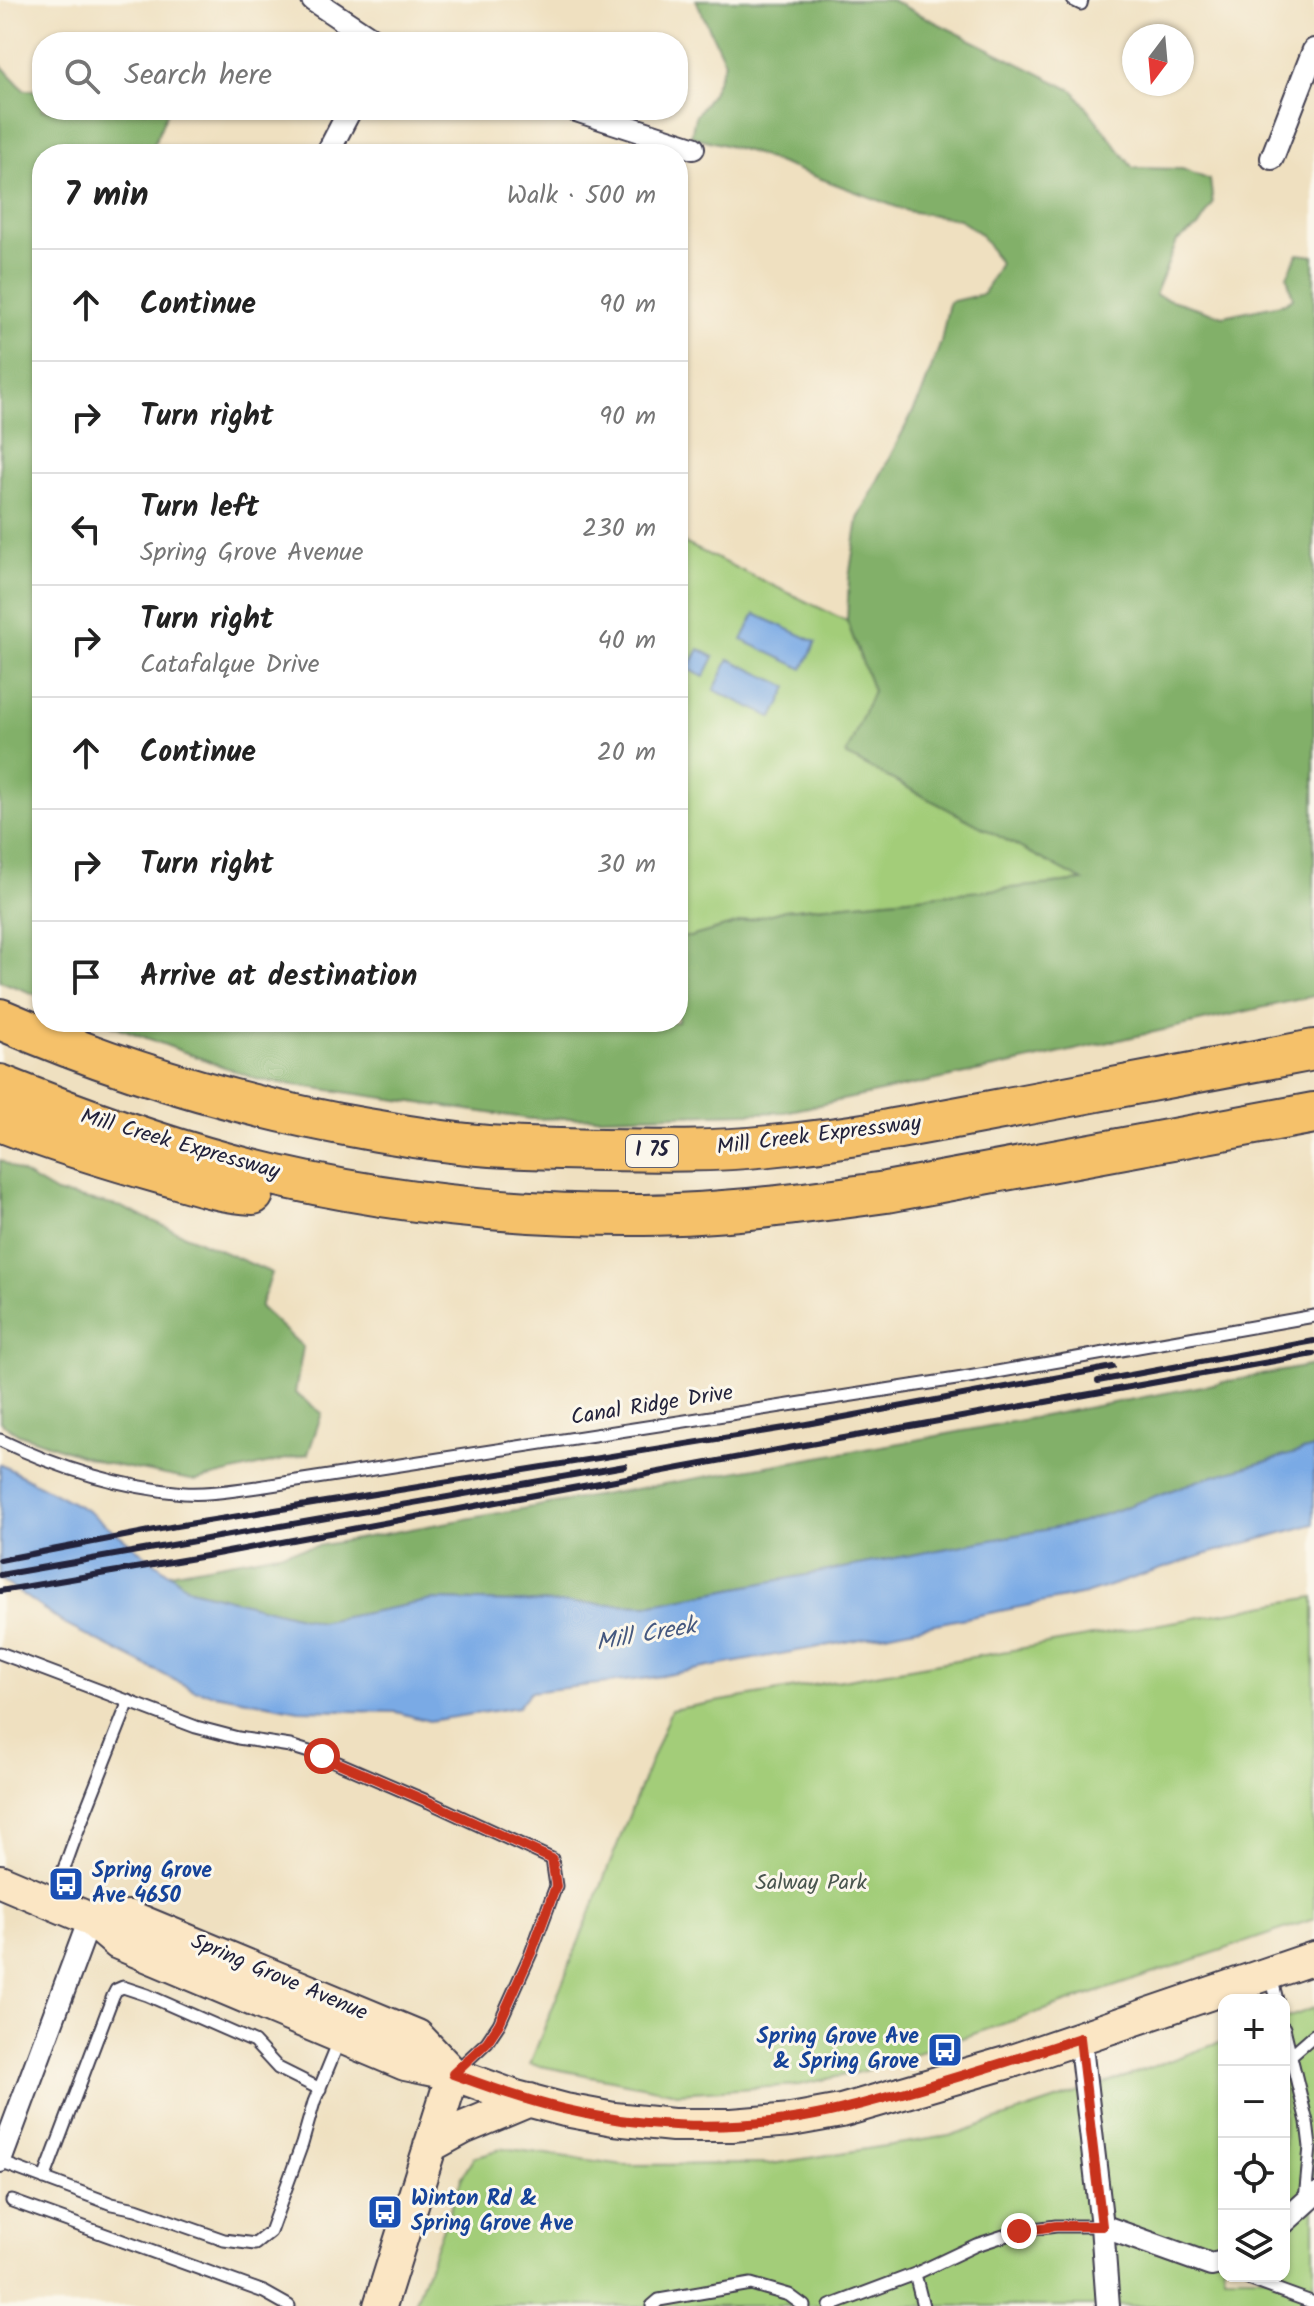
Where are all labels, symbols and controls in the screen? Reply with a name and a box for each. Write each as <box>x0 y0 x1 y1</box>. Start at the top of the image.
north arrow <box>1122 24 1194 96</box>
search box <box>32 32 688 120</box>
text: Search here <box>124 52 272 100</box>
icon: search <box>60 54 104 98</box>
text: 7 min <box>64 169 149 223</box>
text: Walk · 500 m <box>507 175 656 217</box>
text: Continue <box>140 281 256 329</box>
icon: ahead <box>64 283 108 327</box>
text: 90 m <box>599 284 656 326</box>
text: Turn right <box>140 393 273 441</box>
icon: right <box>64 395 108 439</box>
text: 90 m <box>599 396 656 438</box>
text: Turn left <box>140 484 259 532</box>
icon: left <box>64 507 108 551</box>
text: 230 m <box>582 508 656 550</box>
text: Spring Grove Avenue <box>140 532 364 574</box>
text: Turn right <box>140 596 273 644</box>
icon: right <box>64 619 108 663</box>
text: 40 m <box>598 620 656 662</box>
text: Catafalque Drive <box>140 644 320 686</box>
text: Continue <box>140 729 256 777</box>
icon: ahead <box>64 731 108 775</box>
text: 20 m <box>597 732 656 774</box>
text: Turn right <box>140 841 273 889</box>
icon: right <box>64 843 108 887</box>
text: 30 m <box>597 844 656 886</box>
text: Arrive at destination <box>140 953 417 1001</box>
icon: arrive <box>64 955 108 999</box>
street label: Mill Creek Expressway <box>76 1100 284 1190</box>
street label: Mill Creek Expressway <box>715 1106 924 1166</box>
road number: I 75 <box>626 1135 678 1167</box>
street label: Canal Ridge Drive <box>568 1376 736 1436</box>
water label: Mill Creek <box>593 1606 703 1663</box>
route start <box>304 1738 340 1774</box>
place label: Spring Grove Ave 4650 <box>92 1854 212 1914</box>
bus stop icon: Spring Grove Ave 4650 <box>47 1865 85 1903</box>
park label: Salway Park <box>755 1866 867 1901</box>
street label: Spring Grove Avenue <box>185 1925 373 2031</box>
map controls <box>1218 1994 1290 2282</box>
button: + <box>1218 1994 1290 2066</box>
place label: Spring Grove Ave & Spring Grove <box>757 2020 919 2080</box>
bus stop icon: Spring Grove Ave & Spring Grove <box>926 2031 964 2069</box>
button: − <box>1218 2066 1290 2138</box>
button: locate <box>1218 2138 1290 2210</box>
place label: Winton Rd & Spring Grove Ave <box>411 2182 574 2242</box>
bus stop icon: Winton Rd & Spring Grove Ave <box>366 2193 404 2231</box>
button: layers <box>1218 2210 1290 2282</box>
route end <box>1001 2213 1037 2249</box>

